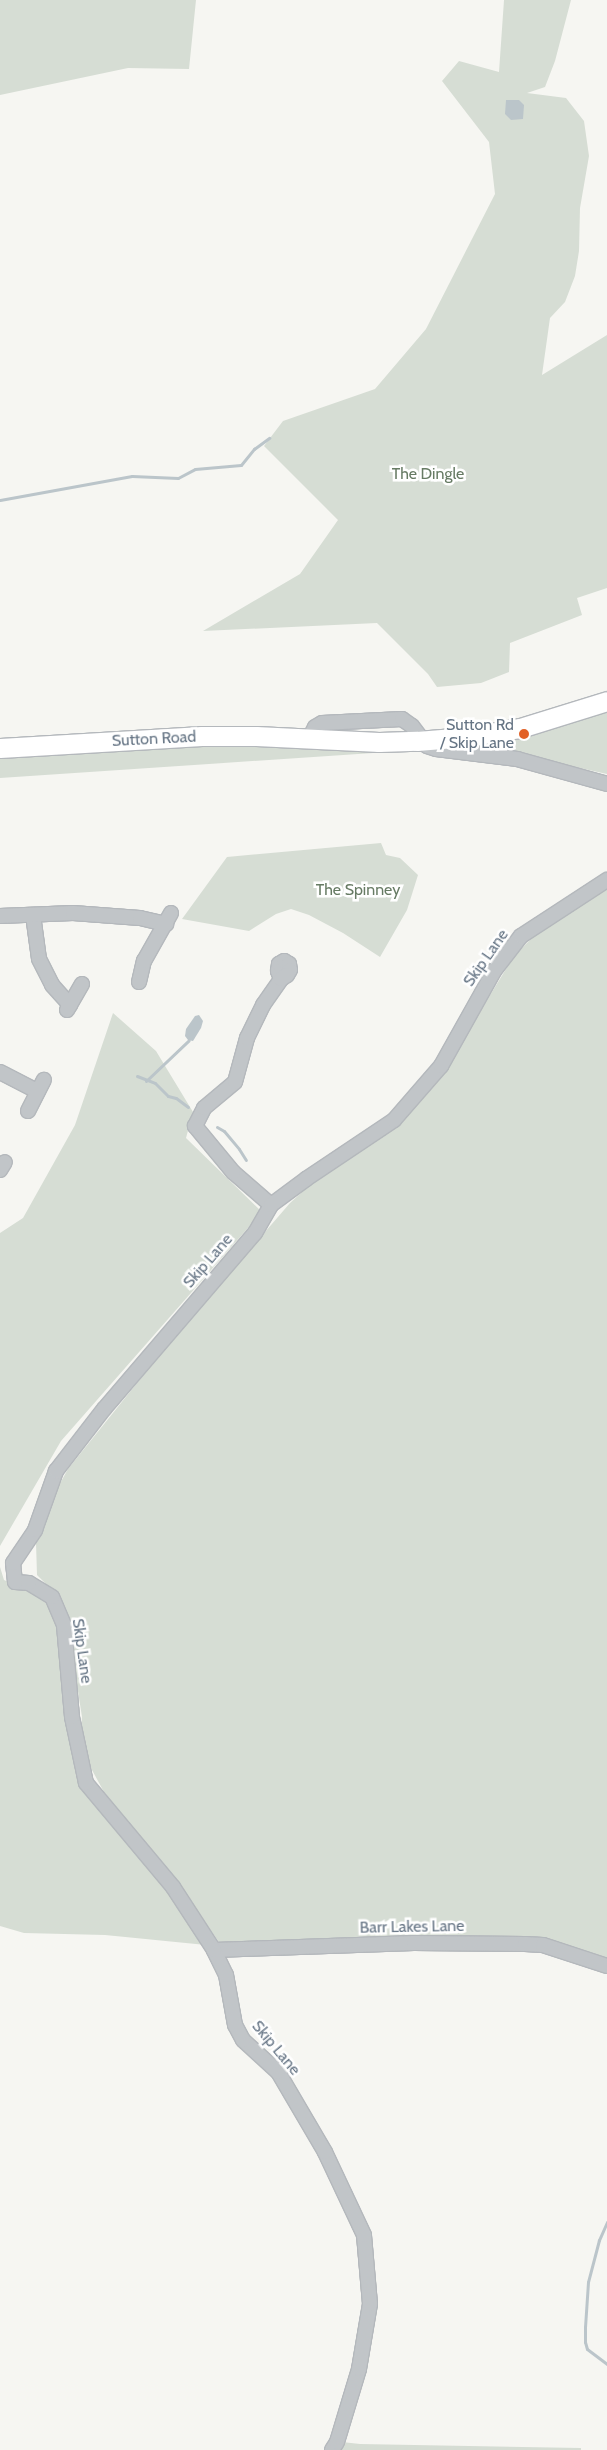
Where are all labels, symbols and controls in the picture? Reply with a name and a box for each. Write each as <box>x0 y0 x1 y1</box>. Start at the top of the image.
park label: The Dingle <box>392 464 464 484</box>
place label: Sutton Rd / Skip Lane <box>440 715 514 753</box>
street label: Sutton Road <box>111 727 197 751</box>
marker: Sutton Rd / Skip Lane <box>518 728 530 740</box>
park label: The Spinney <box>316 880 400 900</box>
street label: Skip Lane <box>459 926 513 990</box>
street label: Skip Lane <box>179 1230 237 1292</box>
street label: Skip Lane <box>68 1617 96 1685</box>
street label: Barr Lakes Lane <box>359 1916 465 1938</box>
street label: Skip Lane <box>248 2017 304 2079</box>

